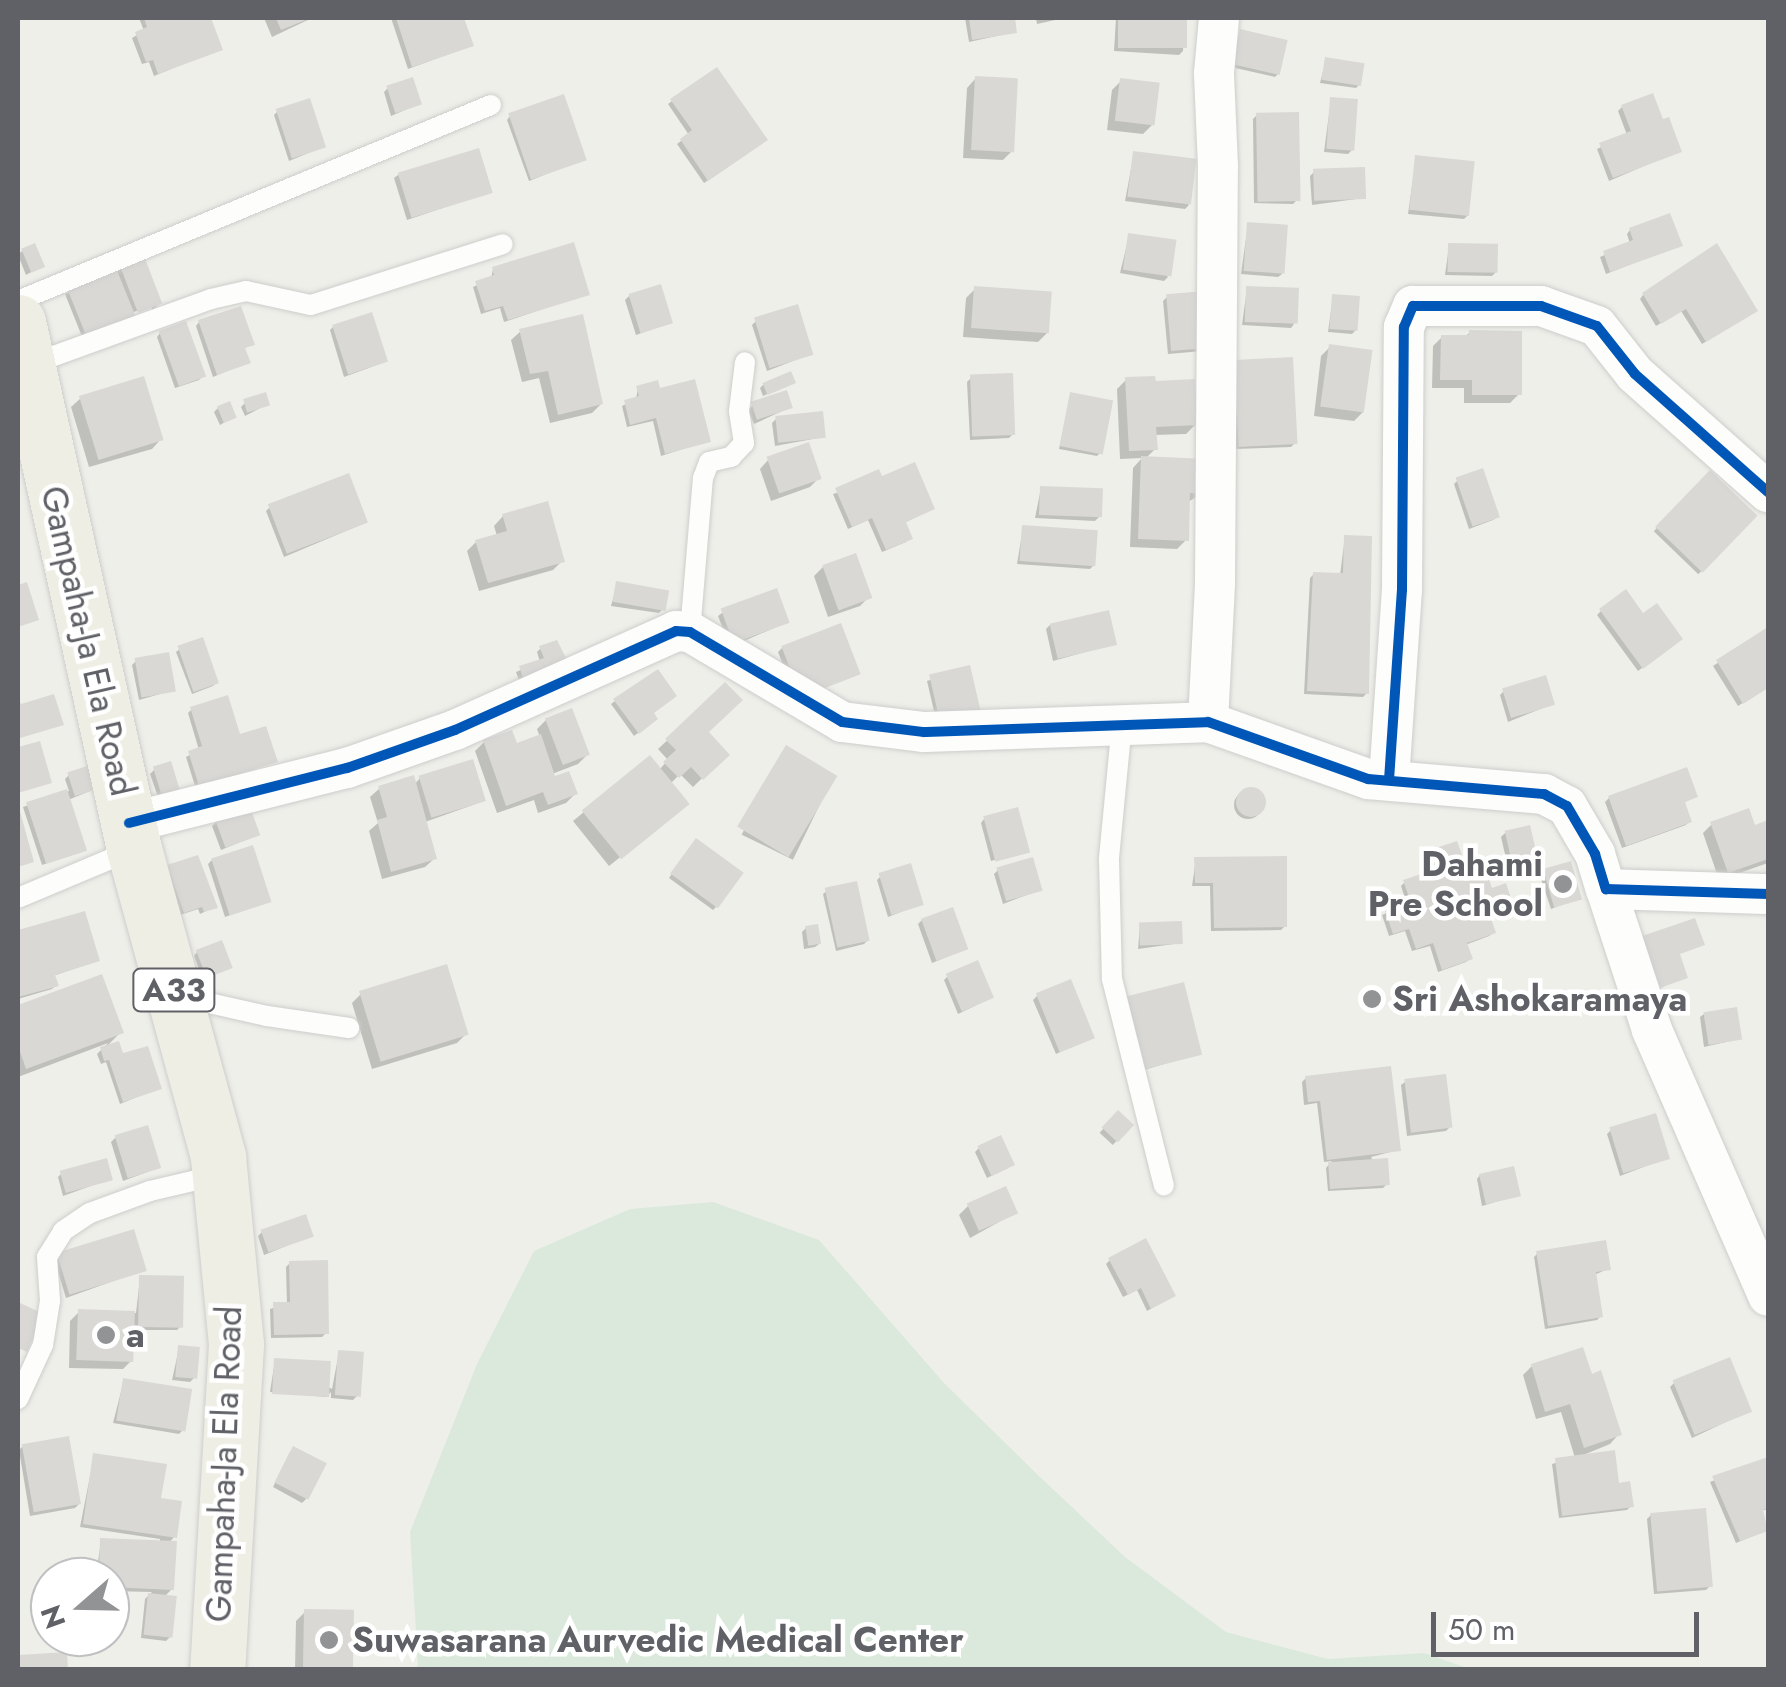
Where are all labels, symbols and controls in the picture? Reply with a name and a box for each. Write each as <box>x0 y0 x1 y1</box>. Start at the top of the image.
street label: Gampaha-Ja Ela Road <box>32 482 144 800</box>
place label: Dahami Pre School <box>1368 843 1543 925</box>
marker: Dahami Pre School <box>1552 873 1574 895</box>
road number: A33 <box>132 963 216 1017</box>
place label: Sri Ashokaramaya <box>1392 978 1687 1020</box>
marker: Sri Ashokaramaya <box>1361 988 1383 1010</box>
street label: Gampaha-Ja Ela Road <box>197 1305 251 1623</box>
place label: a <box>126 1314 145 1356</box>
marker: a <box>95 1324 117 1346</box>
north arrow <box>30 1557 130 1657</box>
scale bar <box>1436 1592 1704 1654</box>
text: N <box>30 1599 76 1634</box>
text: 50 m <box>1448 1608 1515 1651</box>
place label: Suwasarana Aurvedic Medical Center <box>352 1619 964 1661</box>
marker: Suwasarana Aurvedic Medical Center <box>316 1627 342 1653</box>

